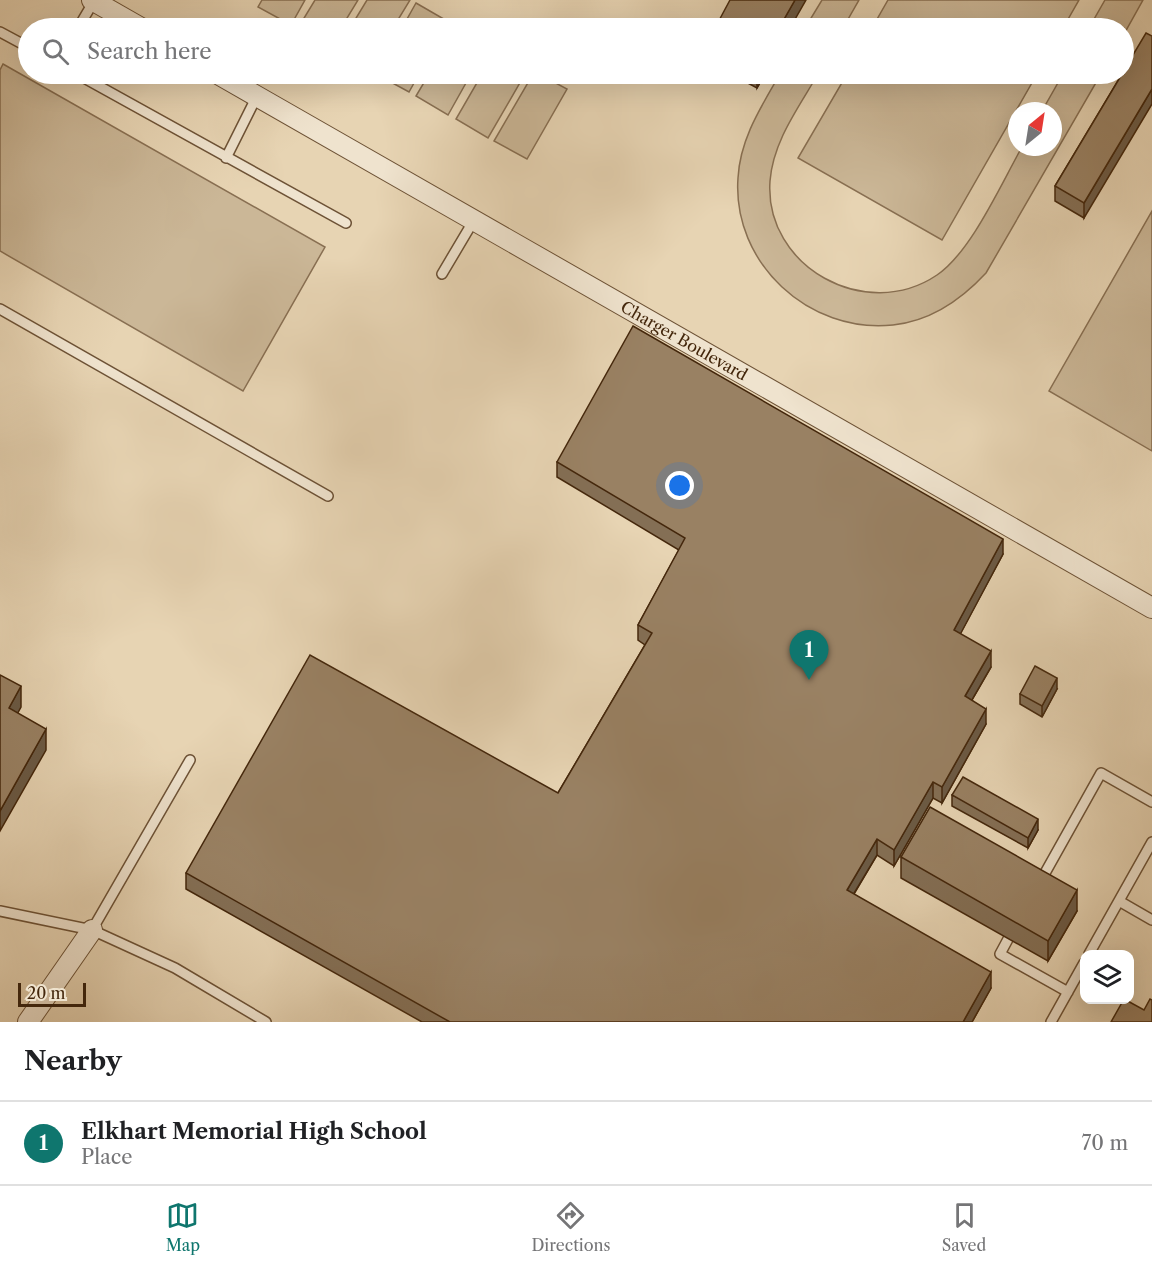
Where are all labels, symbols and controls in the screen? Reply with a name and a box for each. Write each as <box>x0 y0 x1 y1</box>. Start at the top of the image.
search box <box>18 18 1134 84</box>
icon: search <box>39 35 72 68</box>
text: Search here <box>87 38 212 65</box>
north arrow <box>1008 102 1062 156</box>
street label: Charger Boulevard <box>617 296 751 385</box>
your location <box>665 471 694 500</box>
pin: 1 <box>790 630 828 680</box>
map controls <box>1080 950 1134 1004</box>
button: layers <box>1080 950 1134 1004</box>
scale bar <box>18 980 86 1008</box>
text: 20 m <box>27 983 66 1003</box>
text: Nearby <box>24 1045 122 1077</box>
text: Elkhart Memorial High School <box>81 1118 427 1145</box>
text: 1 <box>39 1131 48 1155</box>
text: 70 m <box>1082 1131 1128 1155</box>
text: Place <box>81 1145 132 1169</box>
tab: Map <box>166 1199 200 1255</box>
tab: Directions <box>531 1199 610 1255</box>
tab: Saved <box>942 1199 986 1255</box>

